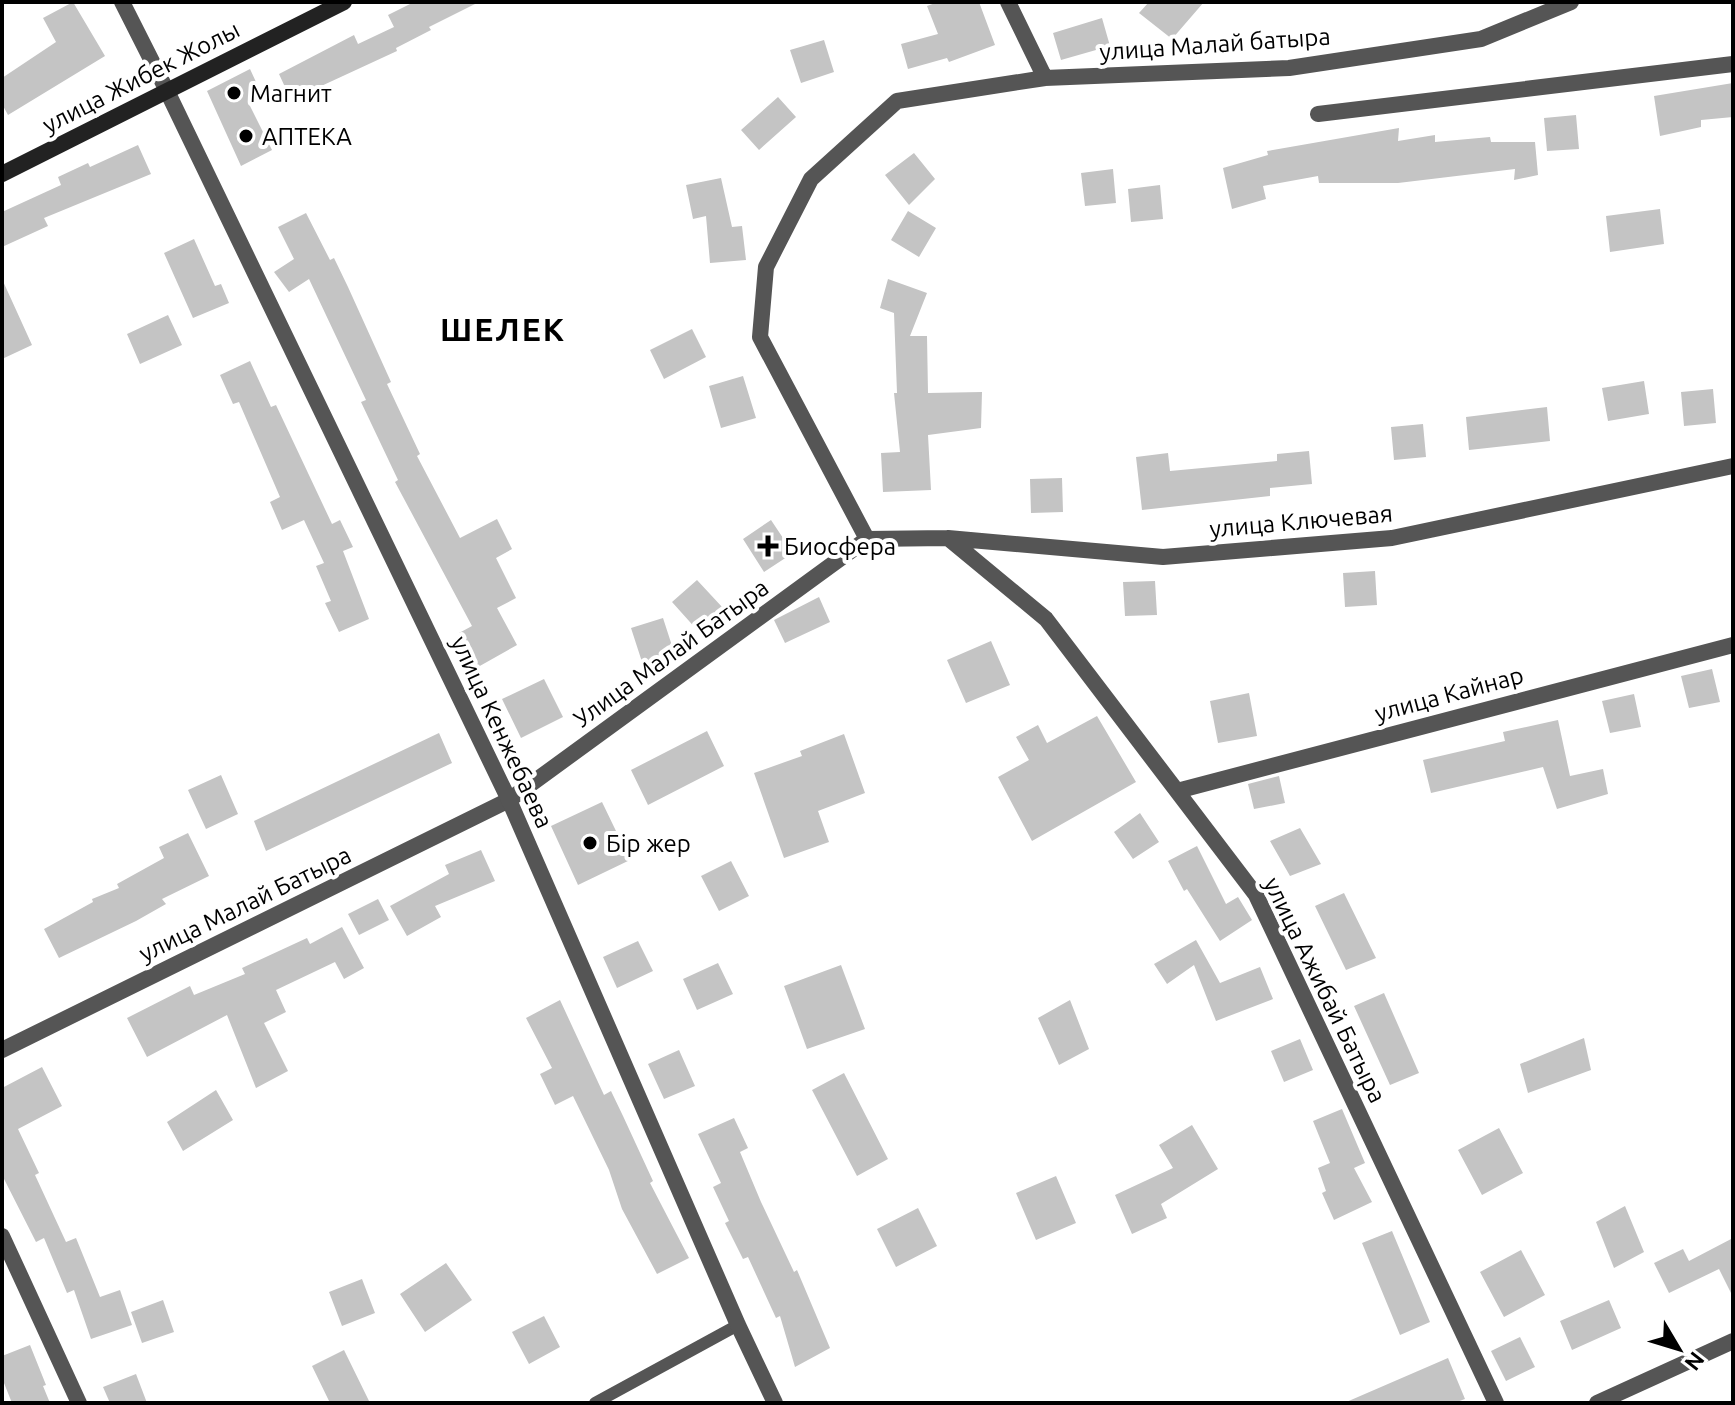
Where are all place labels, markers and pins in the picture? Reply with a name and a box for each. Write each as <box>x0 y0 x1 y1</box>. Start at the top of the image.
place label: Магнит <box>250 80 332 107</box>
marker: Магнит <box>225 84 243 102</box>
place label: АПТЕКА <box>262 123 352 150</box>
marker: АПТЕКА <box>237 127 255 145</box>
place label: Биосфера <box>784 533 896 560</box>
marker: Биосфера <box>759 537 777 555</box>
place label: Бір жер <box>606 830 691 857</box>
marker: Бір жер <box>581 834 599 852</box>

